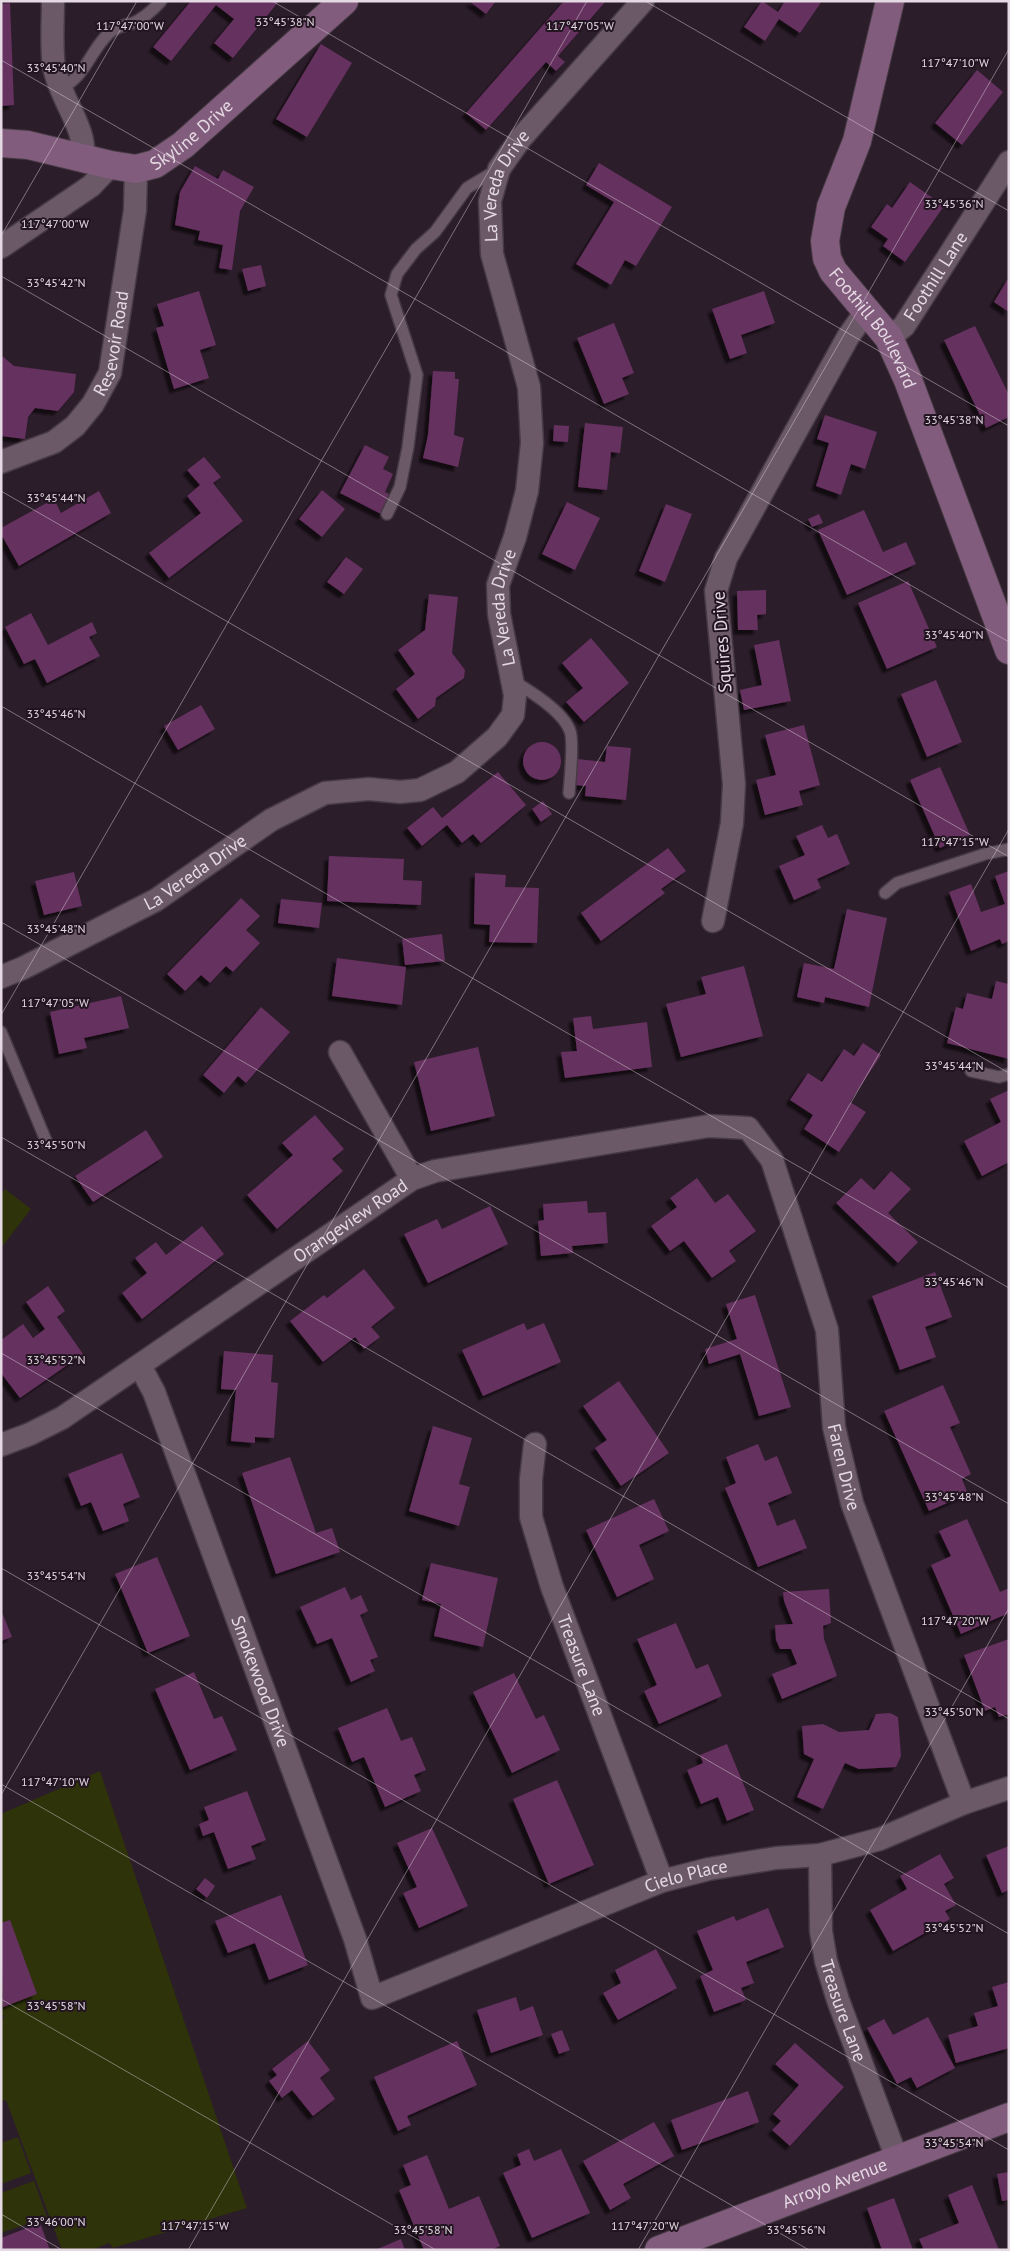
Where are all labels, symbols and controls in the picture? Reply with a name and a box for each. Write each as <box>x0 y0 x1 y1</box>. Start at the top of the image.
text: 33°45'38"N <box>255 14 315 29</box>
text: 117°47'00"W <box>96 18 164 33</box>
text: 117°47'05"W <box>546 18 614 33</box>
text: 117°47'10"W <box>921 55 989 70</box>
text: 33°45'40"N <box>26 60 86 75</box>
street label: Skyline Drive <box>145 94 237 175</box>
street label: La Vereda Drive <box>478 124 534 242</box>
text: 33°45'36"N <box>924 196 984 211</box>
text: 117°47'00"W <box>21 216 89 231</box>
street label: Foothill Lane <box>898 227 972 325</box>
street label: Foothill Boulevard <box>824 263 922 391</box>
text: 33°45'42"N <box>26 275 86 290</box>
street label: Resevoir Road <box>88 289 133 400</box>
text: 33°45'38"N <box>924 412 984 427</box>
text: 33°45'44"N <box>26 490 86 505</box>
street label: La Vereda Drive <box>486 546 521 668</box>
street label: Squires Drive <box>706 590 737 694</box>
text: 33°45'40"N <box>924 627 984 642</box>
text: 33°45'46"N <box>26 706 86 721</box>
street label: La Vereda Drive <box>140 829 251 915</box>
text: 117°47'15"W <box>921 834 989 849</box>
text: 33°45'48"N <box>26 921 86 936</box>
text: 117°47'05"W <box>21 995 89 1010</box>
text: 33°45'44"N <box>924 1058 984 1073</box>
text: 33°45'50"N <box>26 1137 86 1152</box>
street label: Orangeview Road <box>288 1173 412 1268</box>
text: 33°45'46"N <box>924 1274 984 1289</box>
text: 33°45'52"N <box>26 1352 86 1367</box>
street label: Faren Drive <box>823 1421 866 1514</box>
text: 33°45'48"N <box>924 1489 984 1504</box>
text: 33°45'54"N <box>26 1568 86 1583</box>
street label: Treasure Lane <box>552 1611 611 1719</box>
street label: Smokewood Drive <box>226 1612 296 1750</box>
text: 117°47'20"W <box>921 1613 989 1628</box>
text: 33°45'50"N <box>924 1704 984 1719</box>
text: 117°47'10"W <box>21 1774 89 1789</box>
street label: Cielo Place <box>641 1854 729 1898</box>
text: 33°45'52"N <box>924 1920 984 1935</box>
street label: Treasure Lane <box>815 1957 872 2065</box>
text: 33°45'58"N <box>26 1998 86 2013</box>
text: 33°45'54"N <box>924 2135 984 2150</box>
street label: Arroyo Avenue <box>779 2152 890 2213</box>
text: 33°46'00"N <box>26 2214 86 2229</box>
text: 117°47'15"W <box>161 2218 229 2233</box>
text: 117°47'20"W <box>611 2218 679 2233</box>
text: 33°45'58"N <box>393 2222 453 2237</box>
text: 33°45'56"N <box>766 2222 826 2237</box>

